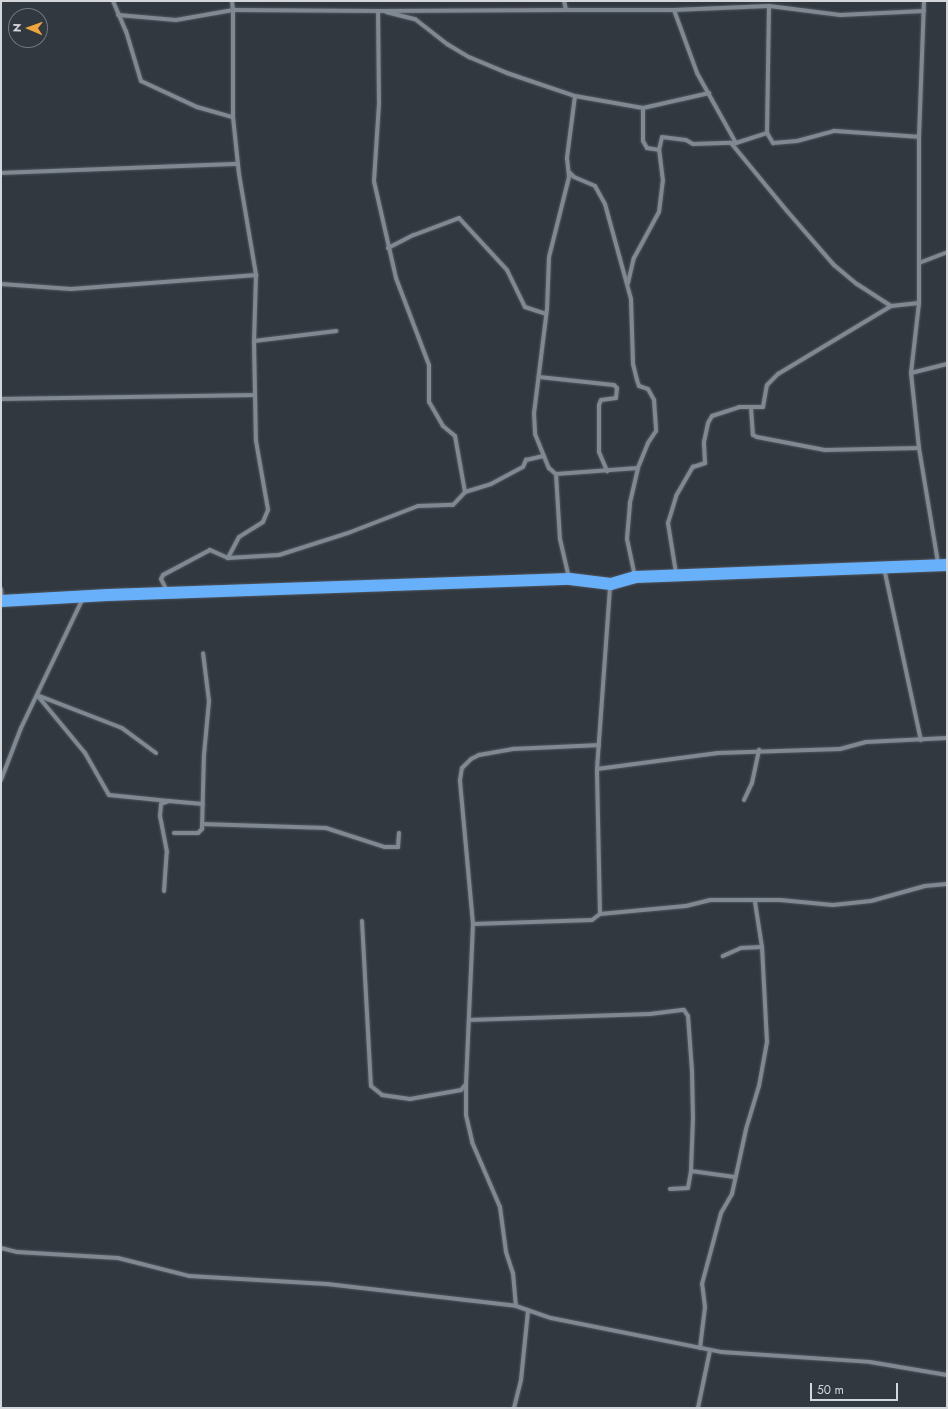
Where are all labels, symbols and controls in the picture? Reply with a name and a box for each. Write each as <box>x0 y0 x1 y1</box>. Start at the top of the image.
north arrow <box>8 8 48 48</box>
text: N <box>9 23 25 32</box>
scale bar <box>812 1375 900 1401</box>
text: 50 m <box>817 1381 844 1399</box>

